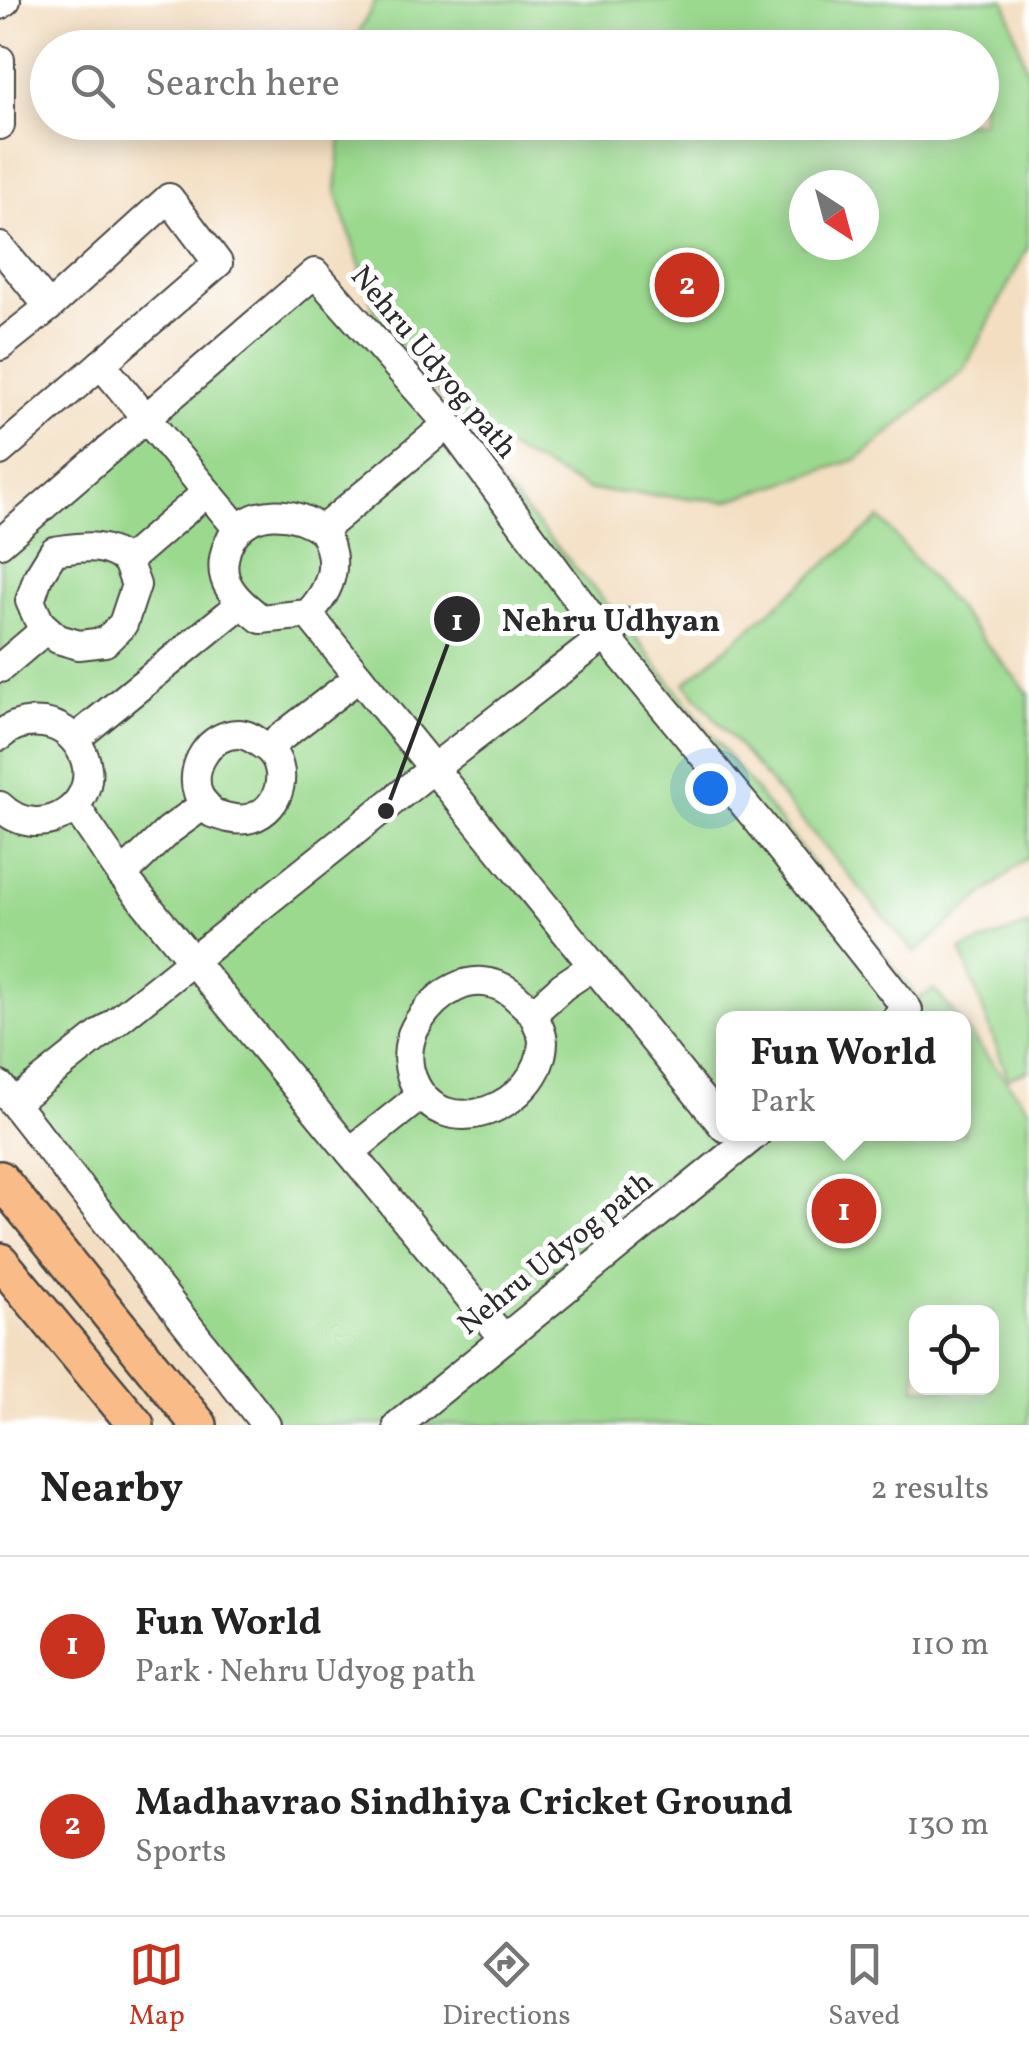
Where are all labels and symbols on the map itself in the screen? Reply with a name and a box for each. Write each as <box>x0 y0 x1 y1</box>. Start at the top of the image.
north arrow <box>789 170 879 260</box>
pin: 2 <box>654 248 720 322</box>
street label: Nehru Udyog path <box>340 257 526 469</box>
callout: Nehru Udhyan <box>432 588 740 650</box>
text: 1 <box>451 601 463 643</box>
text: Nehru Udhyan <box>502 601 720 645</box>
your location <box>685 763 736 814</box>
street label: Nehru Udyog path <box>449 1162 663 1346</box>
pin: 1 <box>812 1174 876 1248</box>

